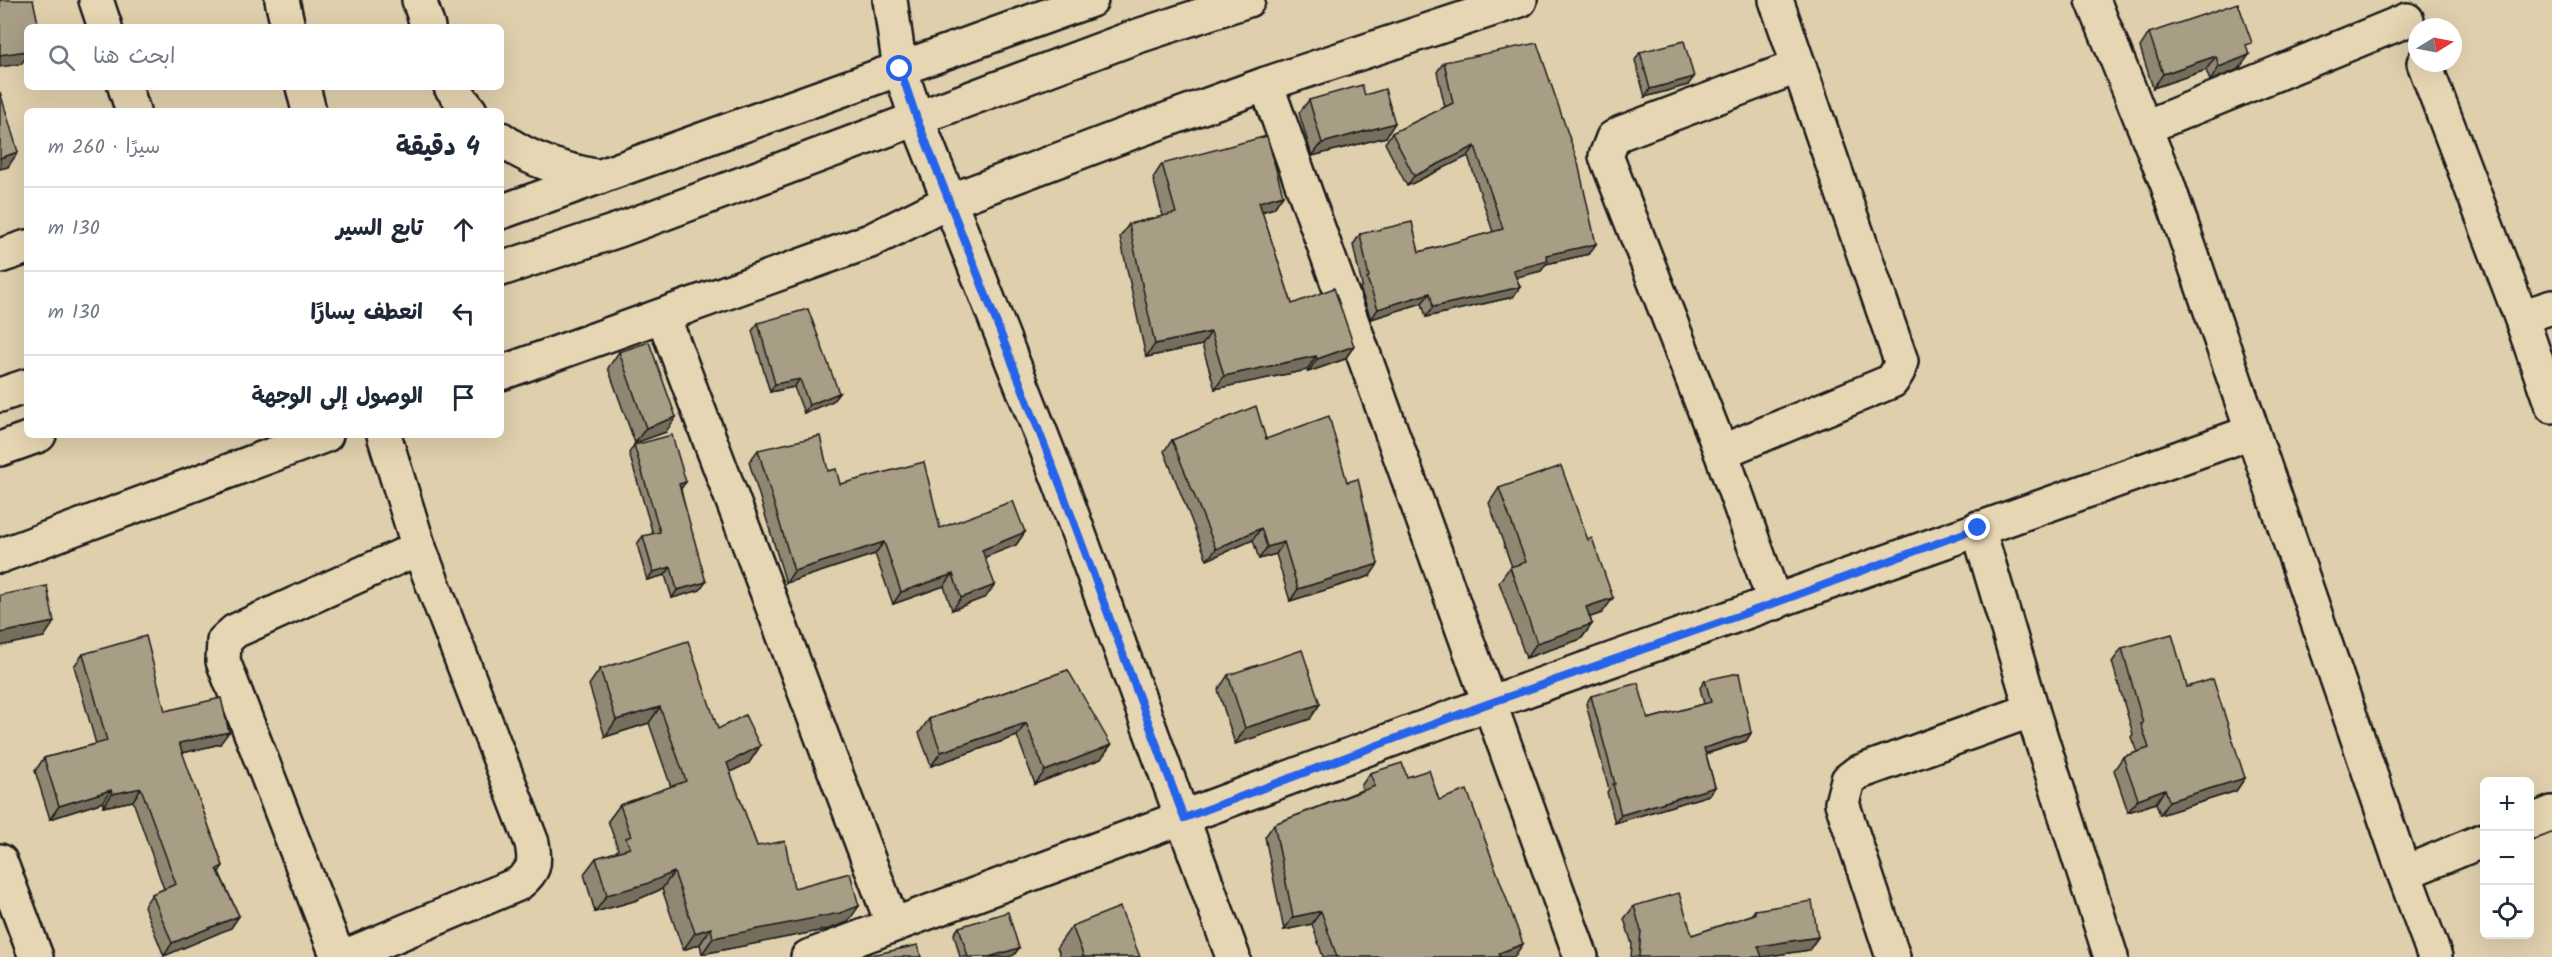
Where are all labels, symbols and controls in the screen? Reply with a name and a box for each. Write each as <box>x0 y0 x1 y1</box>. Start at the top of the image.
north arrow <box>2408 18 2462 72</box>
search box <box>24 24 504 90</box>
text: ابحث هنا <box>93 40 175 75</box>
icon: search <box>45 41 78 74</box>
route start <box>886 55 912 81</box>
text: 4 دقيقة <box>396 127 480 169</box>
text: سيرًا · 260 m <box>48 132 160 164</box>
text: تابع السير <box>336 212 423 247</box>
text: 130 m <box>48 213 100 245</box>
icon: ahead <box>447 213 480 246</box>
text: انعطف يسارًا <box>311 296 423 331</box>
text: 130 m <box>48 297 100 329</box>
icon: left <box>447 297 480 330</box>
text: الوصول إلى الوجهة <box>251 380 423 415</box>
icon: arrive <box>447 381 480 414</box>
route end <box>1964 514 1990 540</box>
map controls <box>2480 777 2534 939</box>
button: + <box>2480 777 2534 831</box>
button: − <box>2480 831 2534 885</box>
button: locate <box>2480 885 2534 939</box>

